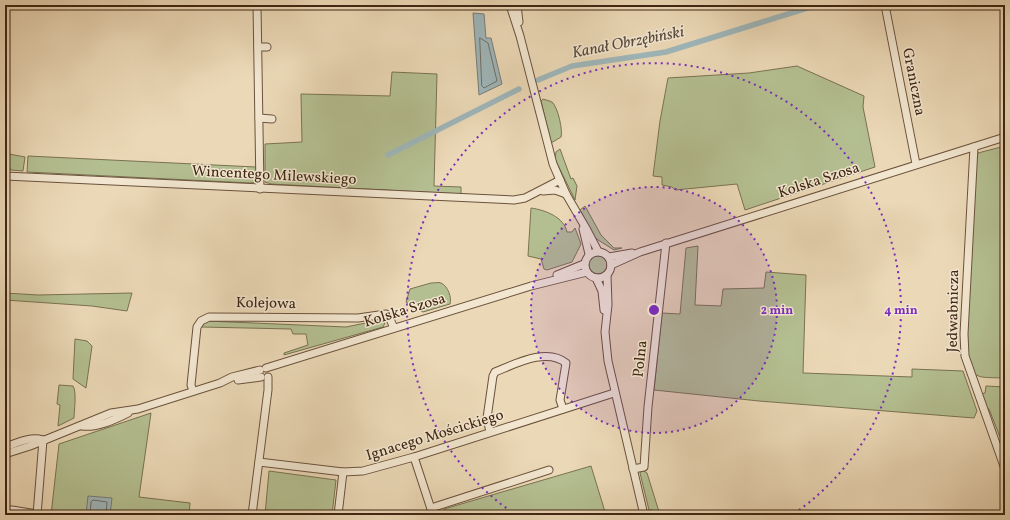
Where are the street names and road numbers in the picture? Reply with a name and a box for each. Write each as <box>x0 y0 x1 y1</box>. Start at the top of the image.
street label: Graniczna <box>896 46 930 118</box>
street label: Kolska Szosa <box>776 158 862 204</box>
street label: Wincentego Milewskiego <box>191 161 357 191</box>
street label: Jedwabnicza <box>943 269 965 353</box>
street label: Kolska Szosa <box>361 289 449 333</box>
street label: Kolejowa <box>236 293 296 315</box>
street label: Polna <box>629 339 653 379</box>
street label: Ignacego Mościckiego <box>364 405 506 467</box>

